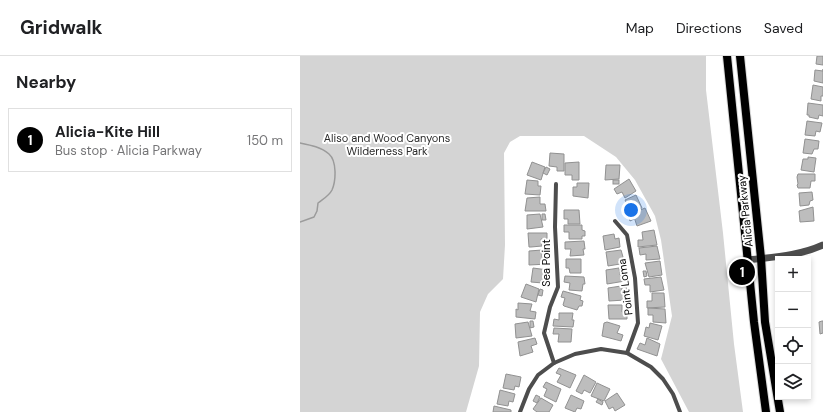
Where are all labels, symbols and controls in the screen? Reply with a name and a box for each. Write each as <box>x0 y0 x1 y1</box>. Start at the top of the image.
text: Gridwalk <box>20 15 102 40</box>
text: Map <box>626 19 654 37</box>
text: Directions <box>676 19 742 37</box>
text: Saved <box>764 19 803 37</box>
text: Nearby <box>16 71 76 93</box>
text: Alicia-Kite Hill <box>55 122 160 142</box>
park label: Aliso and Wood Canyons Wilderness Park <box>324 131 450 158</box>
text: 1 <box>28 132 32 149</box>
text: 150 m <box>247 132 283 149</box>
text: Bus stop · Alicia Parkway <box>55 142 202 159</box>
street label: Alicia Parkway <box>734 174 756 248</box>
your location <box>621 200 641 220</box>
street label: Sea Point <box>539 239 553 287</box>
map controls <box>775 256 811 400</box>
button: + <box>775 256 811 292</box>
pin: 1 <box>729 257 755 287</box>
street label: Point Loma <box>615 258 635 316</box>
button: − <box>775 292 811 328</box>
button: locate <box>775 328 811 364</box>
button: layers <box>775 364 811 400</box>

